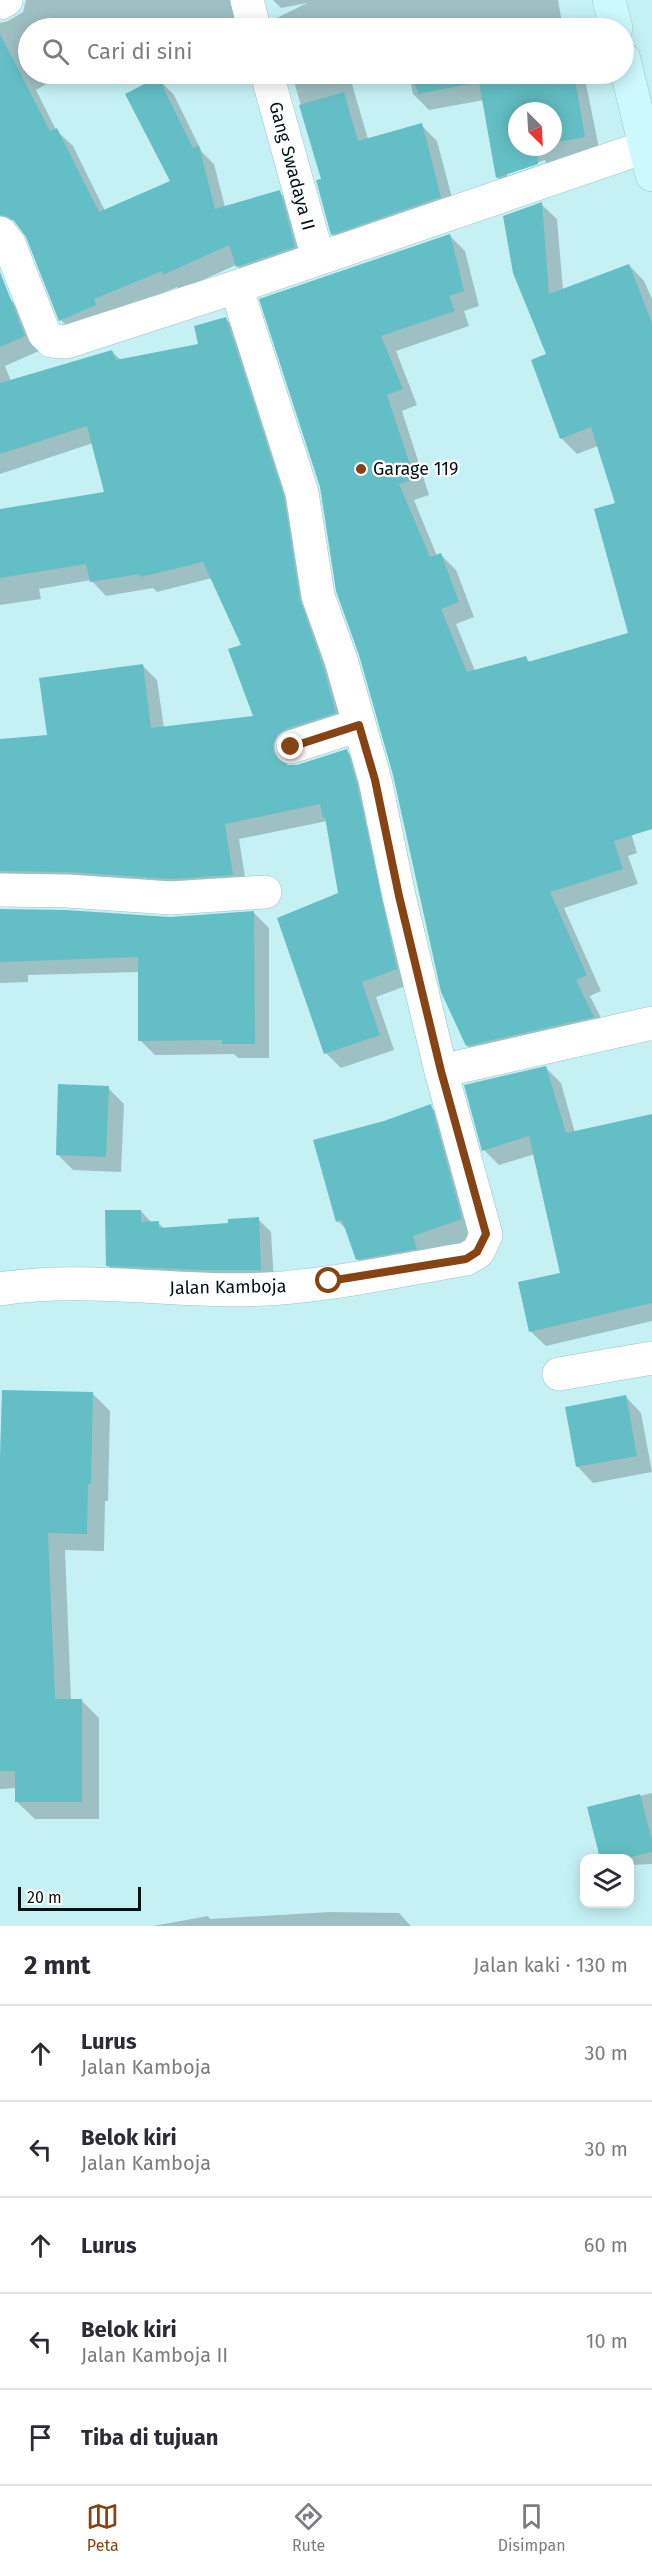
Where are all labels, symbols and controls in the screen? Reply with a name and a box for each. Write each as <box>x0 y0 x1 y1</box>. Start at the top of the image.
search box <box>18 18 634 84</box>
icon: search <box>39 35 72 68</box>
text: Cari di sini <box>87 38 192 65</box>
street label: Gang Swadaya II <box>264 99 320 233</box>
north arrow <box>508 102 562 156</box>
place label: Garage 119 <box>373 458 459 480</box>
marker: Garage 119 <box>354 462 368 476</box>
route end <box>277 733 303 759</box>
route start <box>315 1267 341 1293</box>
street label: Jalan Kamboja <box>169 1275 287 1299</box>
map controls <box>580 1854 634 1908</box>
button: layers <box>580 1854 634 1908</box>
scale bar <box>18 1884 141 1912</box>
text: 20 m <box>27 1888 62 1907</box>
text: 2 mnt <box>24 1950 91 1981</box>
text: Jalan kaki · 130 m <box>473 1953 628 1977</box>
text: Lurus <box>81 2028 137 2055</box>
icon: ahead <box>24 2037 57 2070</box>
text: 30 m <box>584 2041 628 2065</box>
text: Jalan Kamboja <box>81 2055 211 2079</box>
text: Belok kiri <box>81 2124 177 2151</box>
icon: left <box>24 2133 57 2166</box>
text: 30 m <box>584 2137 628 2161</box>
text: Jalan Kamboja <box>81 2151 211 2175</box>
icon: ahead <box>24 2229 57 2262</box>
text: Lurus <box>81 2232 137 2259</box>
text: 60 m <box>584 2233 628 2257</box>
text: Belok kiri <box>81 2316 177 2343</box>
icon: left <box>24 2325 57 2358</box>
text: 10 m <box>586 2329 628 2353</box>
text: Jalan Kamboja II <box>81 2343 228 2367</box>
icon: arrive <box>24 2421 57 2454</box>
text: Tiba di tujuan <box>81 2424 218 2451</box>
tab: Peta <box>86 2500 119 2555</box>
tab: Rute <box>292 2500 325 2555</box>
tab: Disimpan <box>498 2500 566 2555</box>

